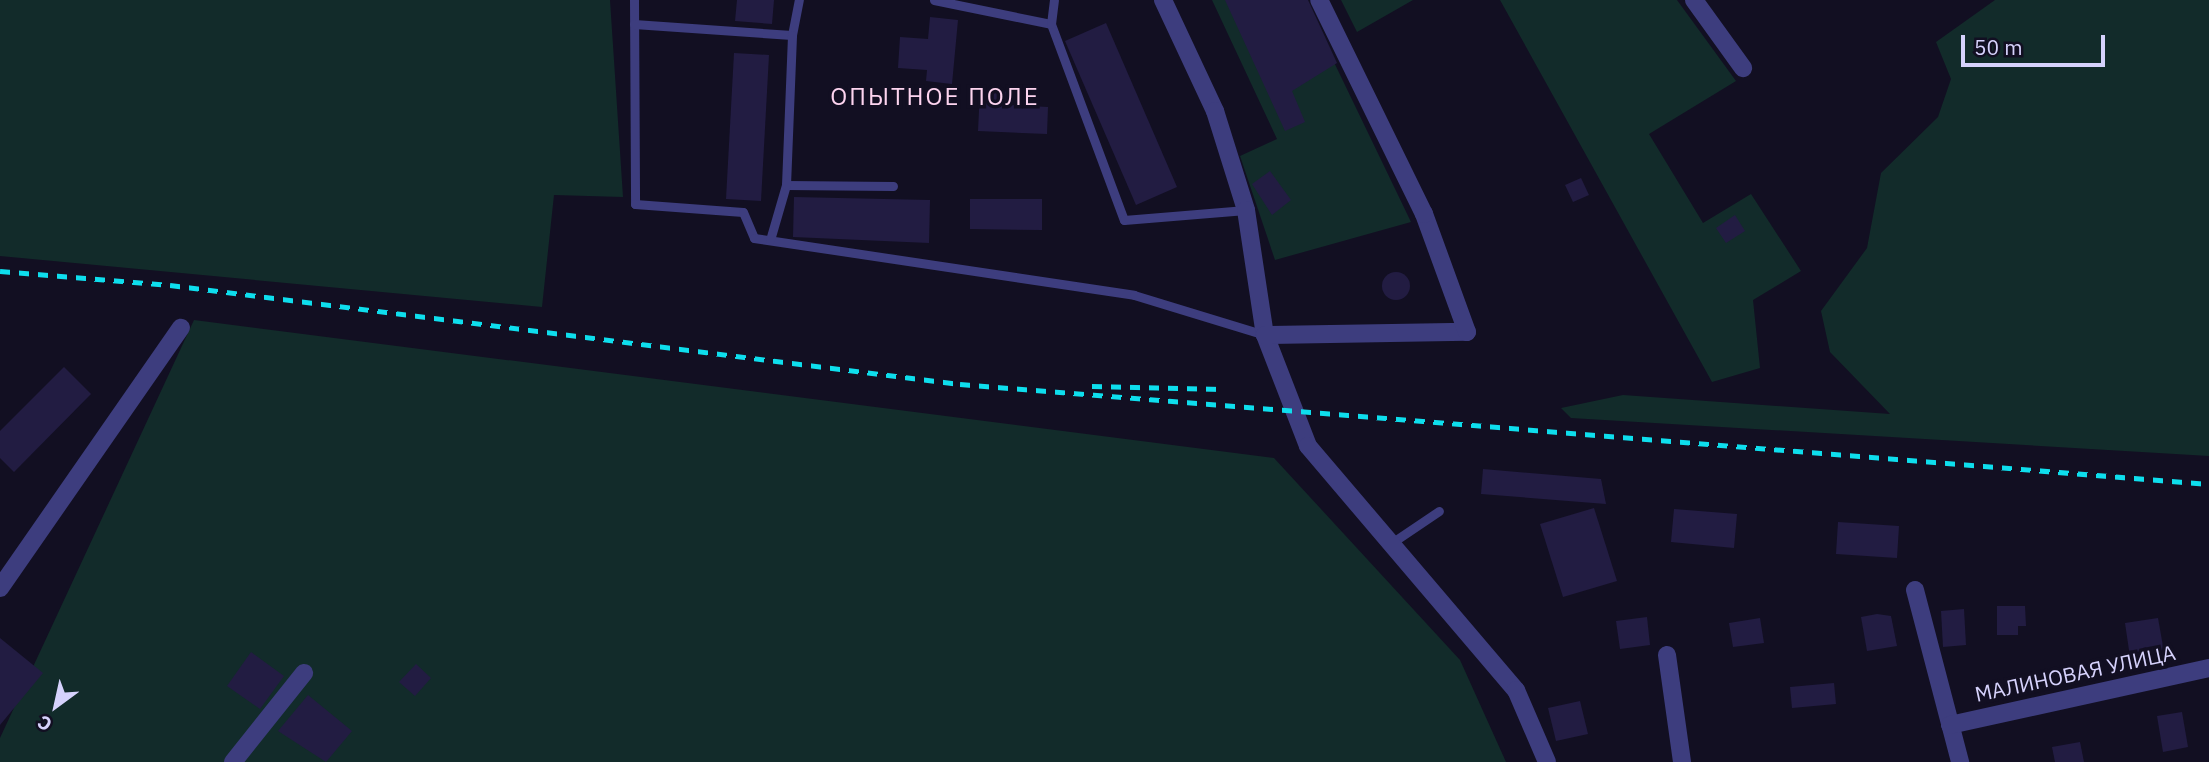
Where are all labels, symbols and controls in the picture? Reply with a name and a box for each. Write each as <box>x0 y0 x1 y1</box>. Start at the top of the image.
scale bar <box>1964 21 2108 65</box>
text: 50 m <box>1974 33 2023 61</box>
district label: ОПЫТНОЕ ПОЛЕ <box>832 83 1038 111</box>
street label: МАЛИНОВАЯ УЛИЦА <box>1972 639 2178 707</box>
north arrow <box>21 671 91 741</box>
text: С <box>33 710 56 737</box>

